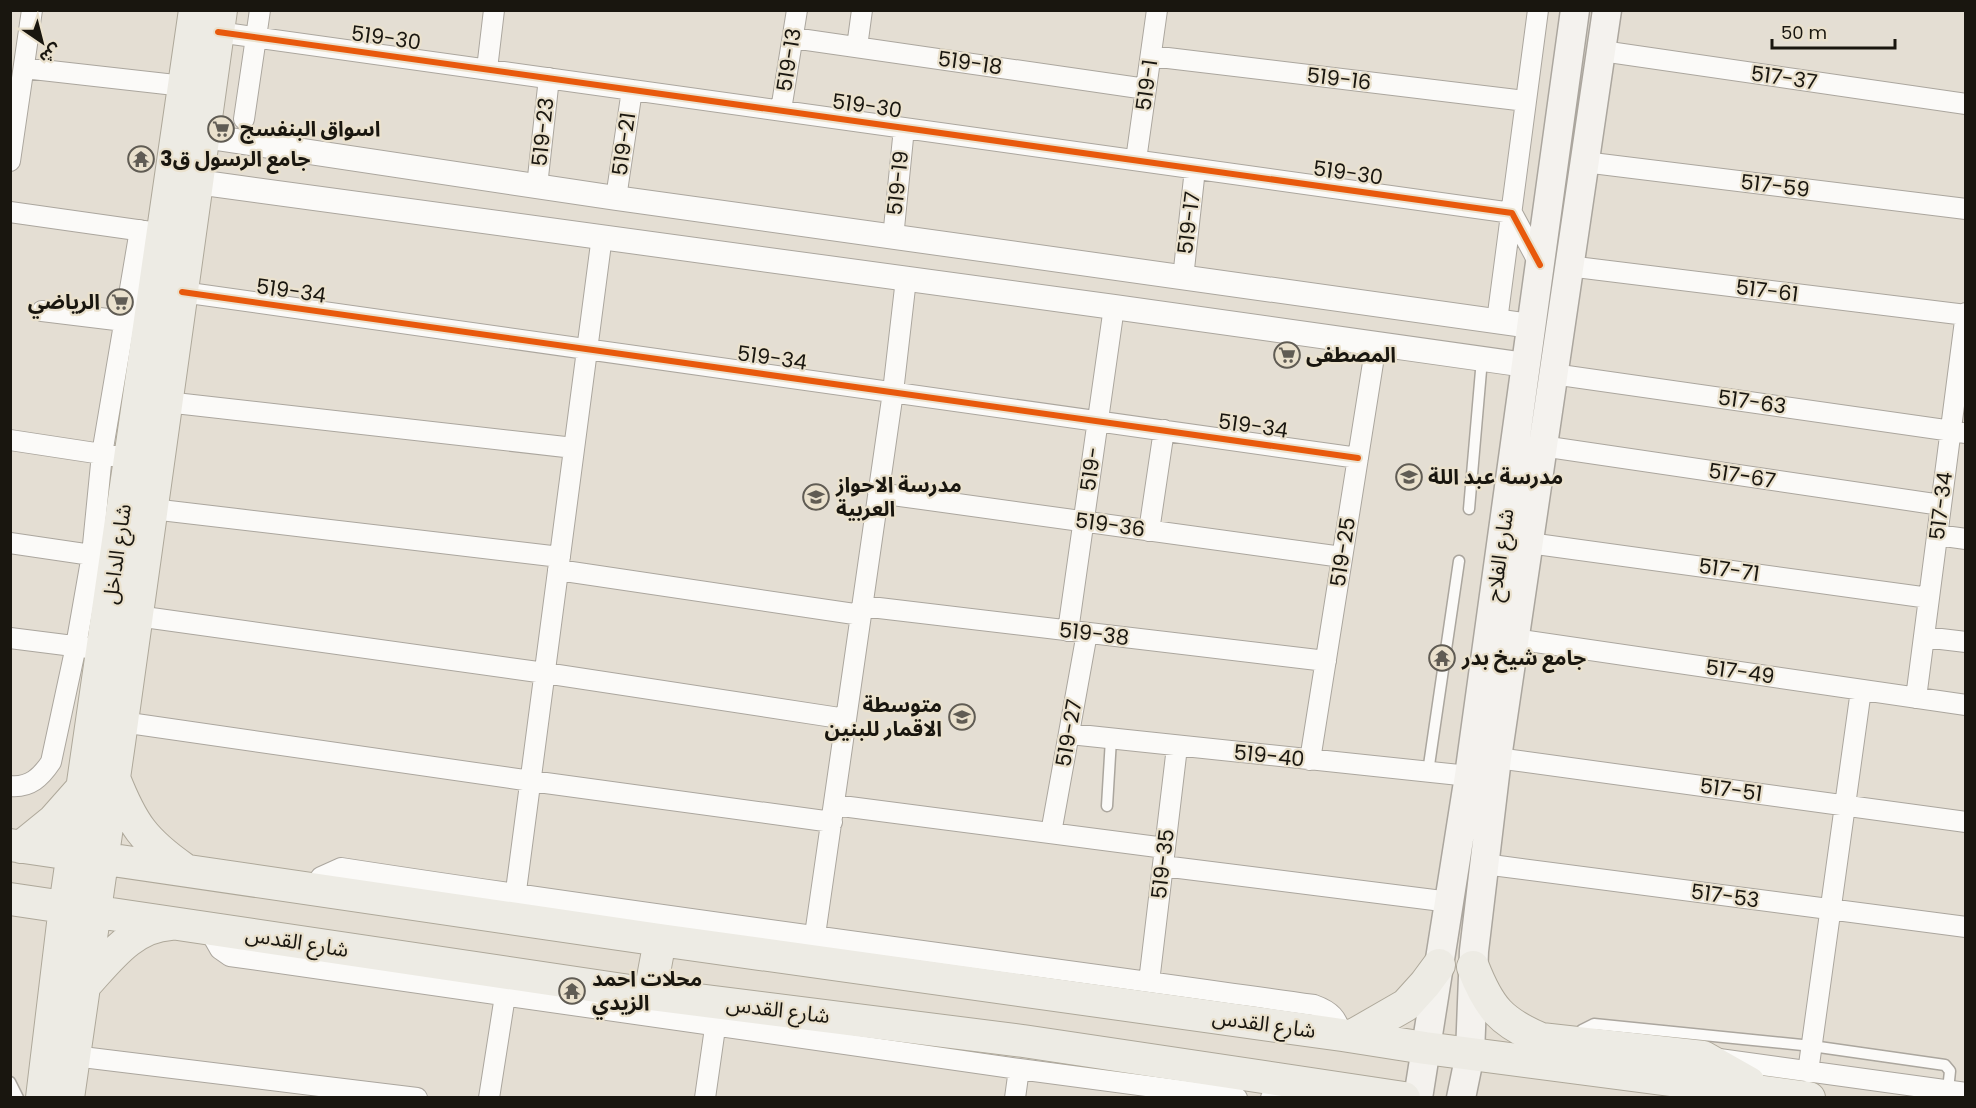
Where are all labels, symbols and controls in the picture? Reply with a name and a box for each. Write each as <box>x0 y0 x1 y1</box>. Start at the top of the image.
north arrow <box>12 12 72 72</box>
scale bar <box>1772 12 1895 50</box>
street label: 519-30 <box>349 18 423 57</box>
text: 50 m <box>1781 20 1827 45</box>
street label: 519-13 <box>769 26 808 94</box>
text: ش <box>35 38 66 70</box>
street label: 519-18 <box>936 44 1004 81</box>
street label: 519-1 <box>1129 57 1164 112</box>
street label: 517-37 <box>1749 58 1819 97</box>
street label: 519-16 <box>1305 60 1373 97</box>
street label: 519-30 <box>830 86 904 125</box>
street label: 519-23 <box>524 96 561 168</box>
street label: 519-21 <box>605 110 642 177</box>
supermarket icon: اسواق البنفسج <box>206 114 236 144</box>
place label: اسواق البنفسج <box>240 114 380 144</box>
temple icon: جامع الرسول ق3 <box>126 144 156 174</box>
place label: جامع الرسول ق3 <box>160 144 310 174</box>
street label: 519-19 <box>880 149 915 217</box>
street label: 519-30 <box>1311 153 1385 192</box>
street label: 517-59 <box>1739 167 1811 204</box>
street label: 519-17 <box>1170 190 1207 256</box>
street label: 519-34 <box>254 271 328 310</box>
street label: 517-61 <box>1734 272 1800 309</box>
place label: الرياضي <box>28 287 100 319</box>
supermarket icon: الرياضي <box>105 287 135 317</box>
street label: 519-34 <box>735 338 809 377</box>
supermarket icon: المصطفى <box>1272 340 1302 370</box>
place label: المصطفى <box>1306 340 1396 369</box>
street label: 517-63 <box>1716 382 1788 421</box>
street label: 519-34 <box>1216 406 1290 445</box>
street label: 519- <box>1073 445 1108 493</box>
street label: 517-67 <box>1706 456 1778 495</box>
school or university icon: مدرسة عبد اللة <box>1394 462 1424 492</box>
place label: مدرسة عبد اللة <box>1428 462 1563 491</box>
place label: مدرسة الاحواز العربية <box>835 470 962 523</box>
street label: 517-34 <box>1922 470 1959 542</box>
school or university icon: مدرسة الاحواز العربية <box>801 482 831 512</box>
street label: شارع الداخل <box>95 502 139 606</box>
street label: 519-36 <box>1073 505 1147 544</box>
street label: شارع الفلاح <box>1479 507 1521 603</box>
street label: 519-25 <box>1323 515 1362 589</box>
street label: 517-71 <box>1697 551 1761 588</box>
street label: 519-38 <box>1057 615 1131 652</box>
temple icon: جامع شيخ بدر <box>1427 643 1457 673</box>
place label: جامع شيخ بدر <box>1461 643 1586 673</box>
street label: 517-49 <box>1704 652 1776 691</box>
place label: متوسطة الاقمار للبنين <box>824 690 942 743</box>
street label: 519-27 <box>1048 697 1089 769</box>
school or university icon: متوسطة الاقمار للبنين <box>947 702 977 732</box>
street label: 519-40 <box>1232 737 1306 774</box>
street label: 517-51 <box>1698 771 1764 808</box>
street label: 519-35 <box>1144 827 1181 901</box>
street label: 517-53 <box>1689 876 1761 915</box>
street label: شارع القدس <box>243 919 351 965</box>
place label: محلات احمد الزيدي <box>592 964 702 1020</box>
temple icon: محلات احمد الزيدي <box>557 976 587 1006</box>
street label: شارع القدس <box>725 989 831 1031</box>
street label: شارع القدس <box>1210 1002 1318 1046</box>

